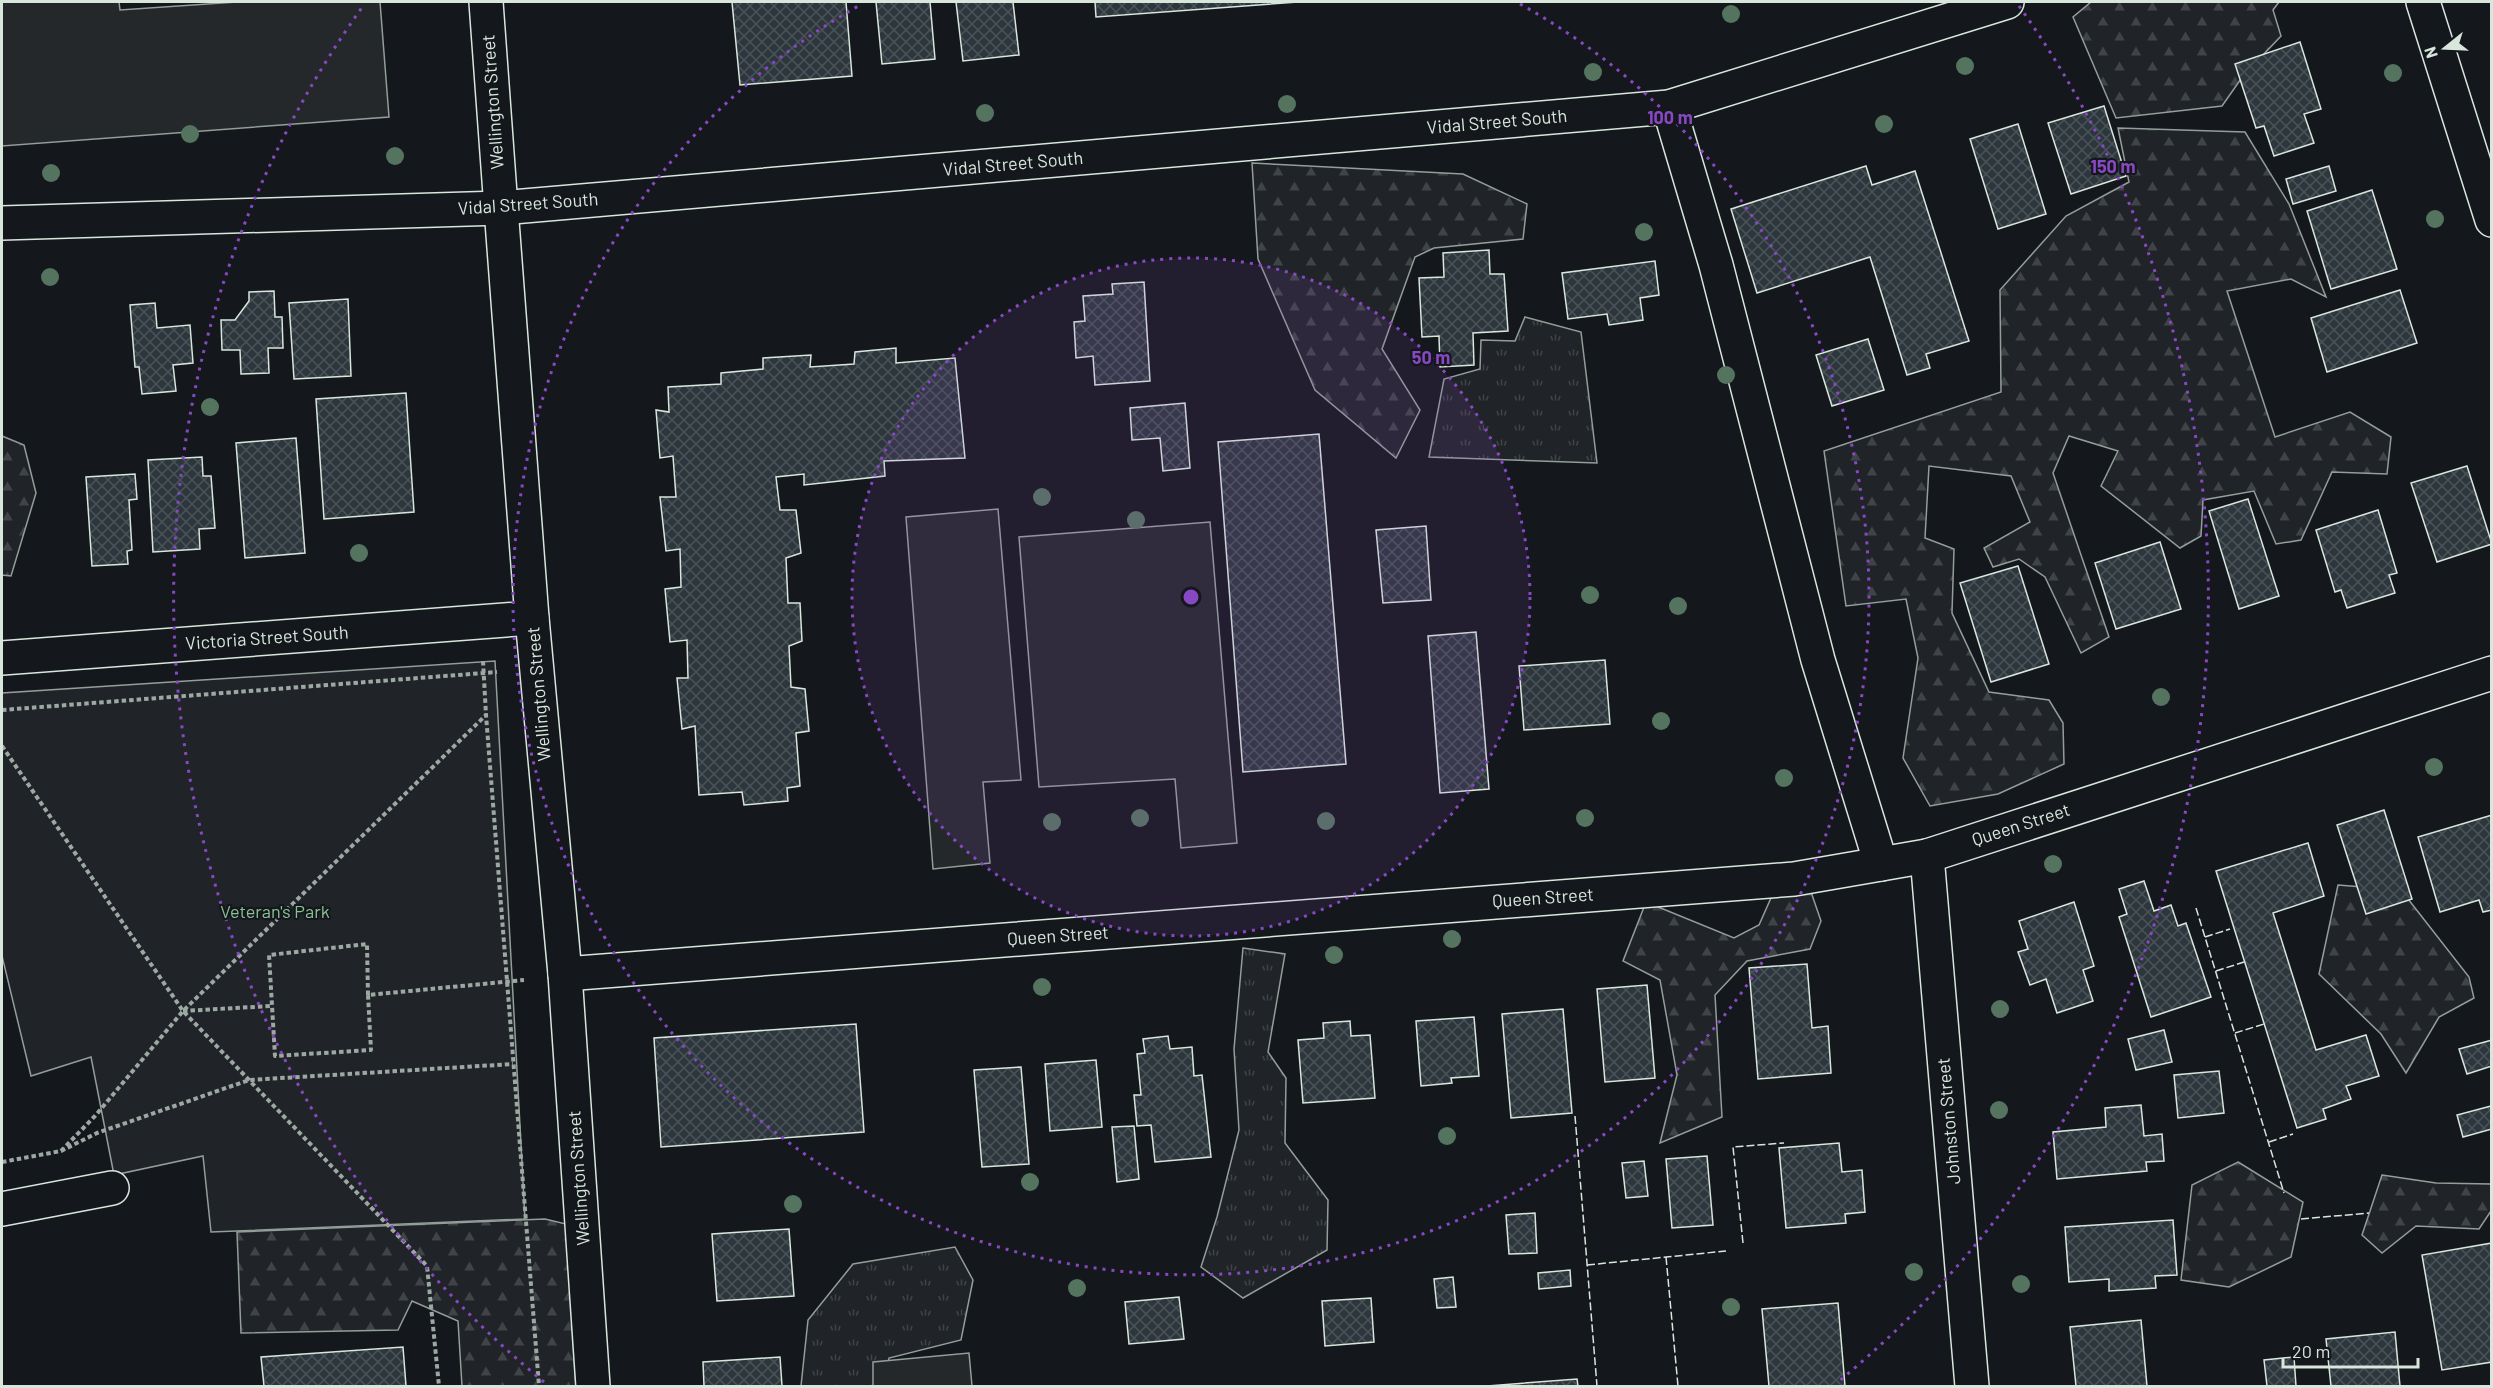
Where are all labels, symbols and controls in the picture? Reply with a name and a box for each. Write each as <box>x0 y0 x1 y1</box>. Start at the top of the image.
north arrow <box>2415 18 2475 78</box>
street label: Wellington Street <box>476 34 508 170</box>
text: N <box>2420 45 2441 61</box>
street label: Vidal Street South <box>1426 104 1568 138</box>
text: 100 m <box>1647 106 1693 128</box>
street label: Vidal Street South <box>942 146 1084 180</box>
text: 150 m <box>2091 155 2135 177</box>
street label: Vidal Street South <box>457 187 599 219</box>
text: 50 m <box>1412 346 1450 368</box>
centre of rings <box>1181 587 1201 607</box>
street label: Victoria Street South <box>185 620 349 654</box>
street label: Wellington Street <box>521 626 555 762</box>
street label: Queen Street <box>1969 798 2072 850</box>
street label: Queen Street <box>1491 882 1594 912</box>
park label: Veteran's Park <box>220 900 330 922</box>
street label: Queen Street <box>1006 920 1109 950</box>
street label: Johnston Street <box>1932 1057 1964 1185</box>
street label: Wellington Street <box>562 1110 594 1246</box>
scale bar <box>2283 1331 2418 1369</box>
text: 20 m <box>2292 1340 2330 1362</box>

